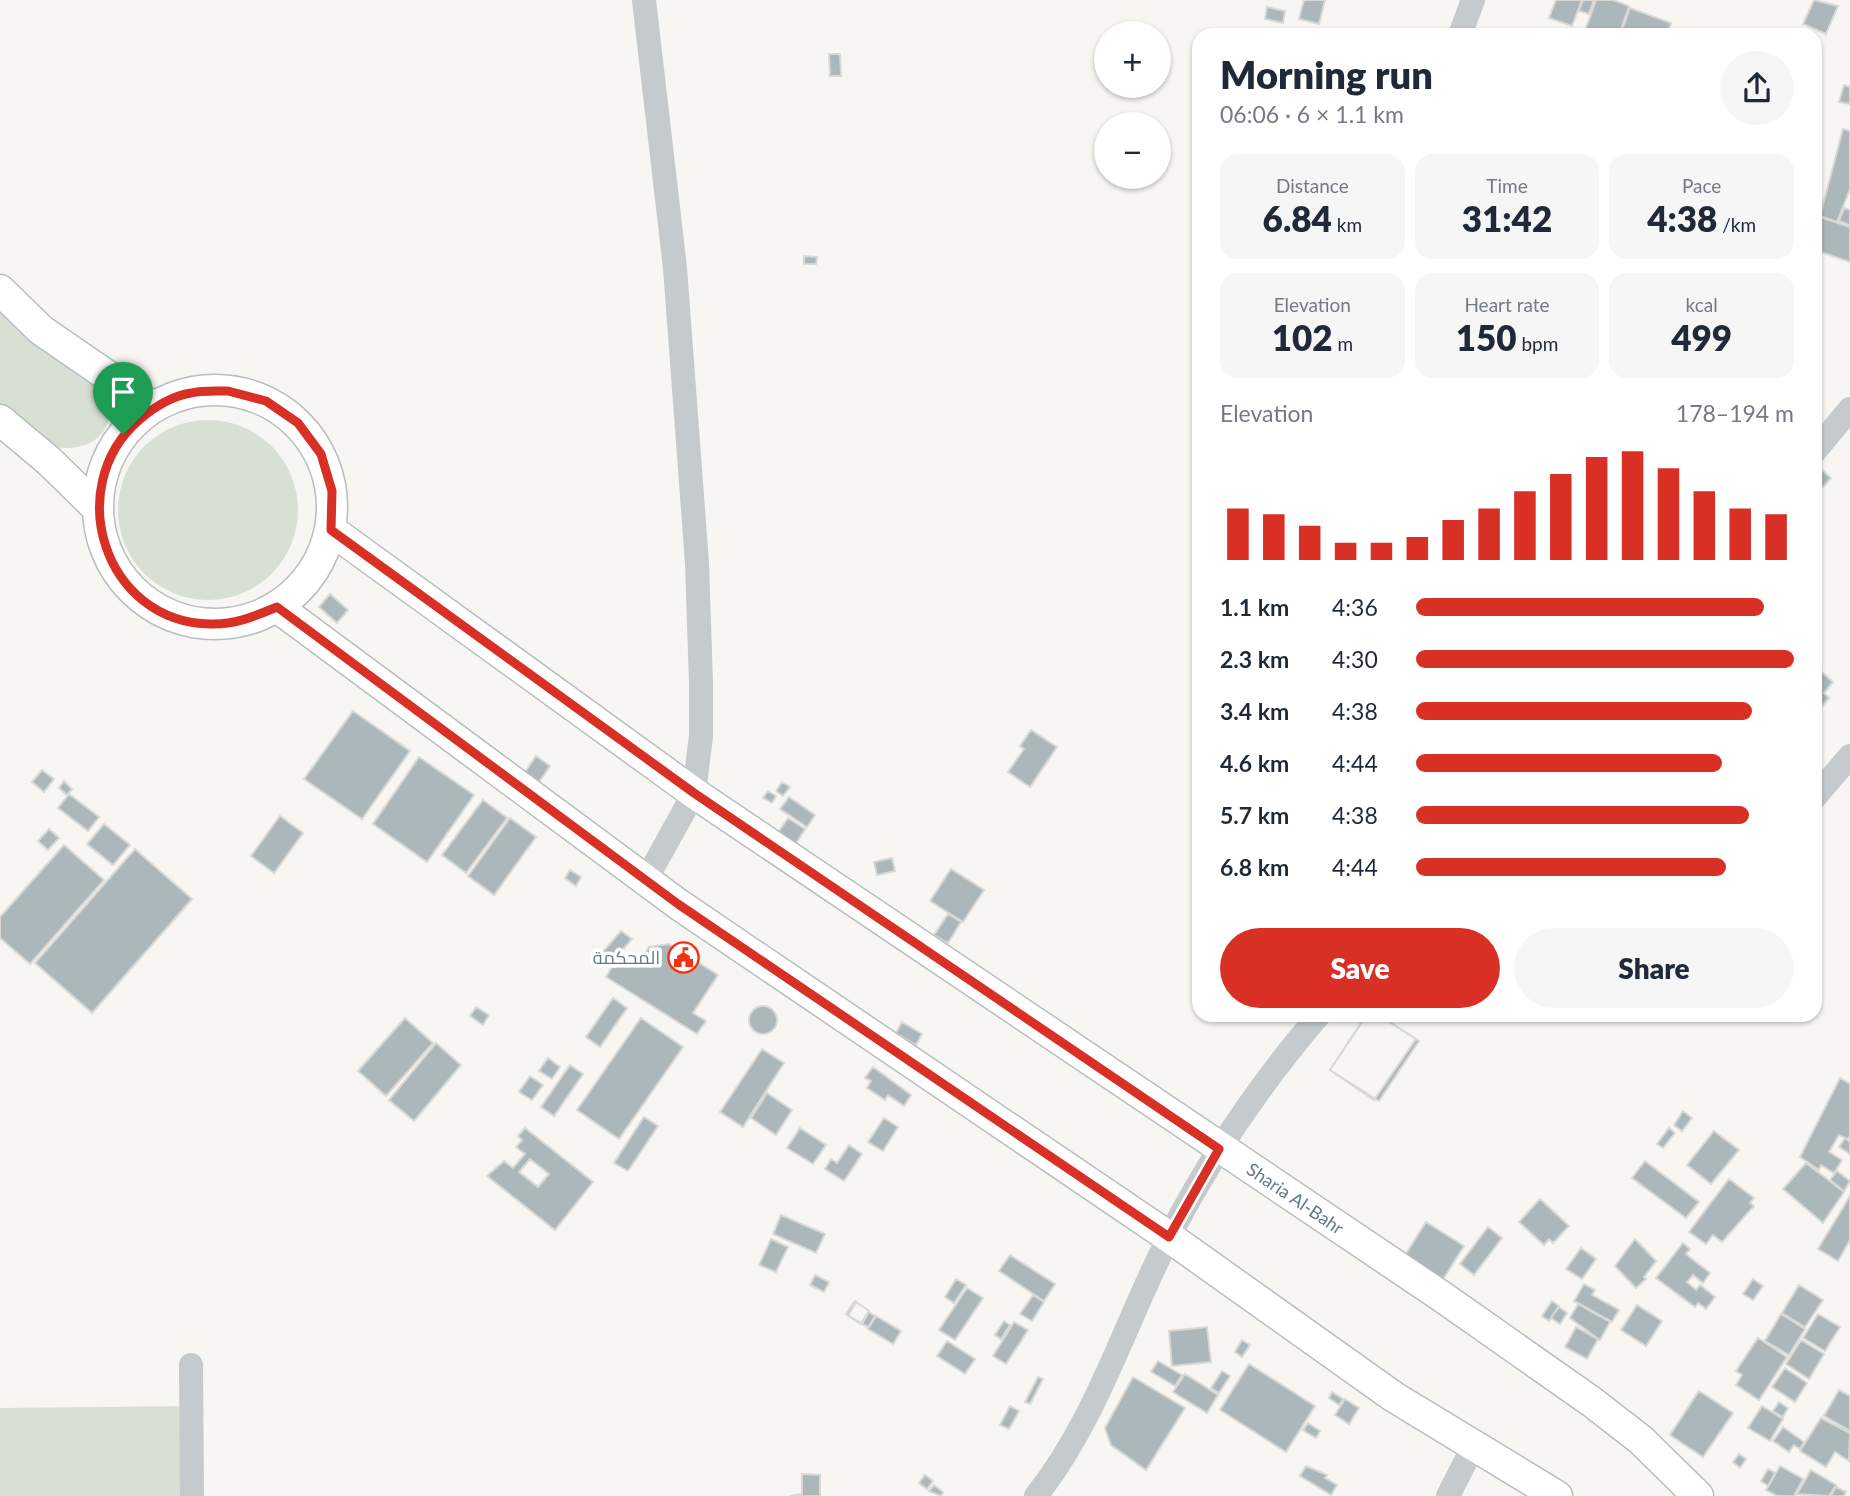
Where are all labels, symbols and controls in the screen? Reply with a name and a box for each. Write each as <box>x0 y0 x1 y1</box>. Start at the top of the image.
map controls <box>1094 21 1171 189</box>
button: + <box>1094 21 1171 98</box>
text: Morning run <box>1220 51 1433 97</box>
button: share <box>1720 51 1794 125</box>
text: 06:06 · 6 × 1.1 km <box>1220 100 1404 128</box>
button: − <box>1094 112 1171 189</box>
text: Distance <box>1276 174 1349 197</box>
text: Time <box>1486 174 1528 197</box>
text: Pace <box>1682 174 1721 197</box>
text: 6.84 <box>1263 197 1332 239</box>
text: 31:42 <box>1462 197 1552 239</box>
text: 4:38 <box>1647 197 1717 239</box>
text: km <box>1332 213 1362 236</box>
text: /km <box>1717 213 1756 236</box>
text: Elevation <box>1274 293 1351 316</box>
text: Heart rate <box>1464 293 1550 316</box>
text: kcal <box>1686 293 1718 316</box>
text: 102 <box>1272 316 1333 358</box>
text: 150 <box>1456 316 1517 358</box>
text: 499 <box>1671 316 1732 358</box>
text: m <box>1333 332 1353 355</box>
text: bpm <box>1517 332 1558 355</box>
pin <box>93 362 153 434</box>
icon: arrive <box>104 373 142 411</box>
text: Elevation <box>1220 399 1313 427</box>
text: 178–194 m <box>1676 399 1794 427</box>
text: 1.1 km <box>1220 593 1289 621</box>
text: 4:36 <box>1332 593 1378 621</box>
text: 2.3 km <box>1220 645 1289 673</box>
text: 4:30 <box>1332 645 1378 673</box>
text: 3.4 km <box>1220 697 1289 725</box>
text: 4:38 <box>1332 697 1378 725</box>
text: 4.6 km <box>1220 749 1289 777</box>
text: 4:44 <box>1332 749 1378 777</box>
text: 5.7 km <box>1220 801 1289 829</box>
text: 4:38 <box>1332 801 1378 829</box>
text: 6.8 km <box>1220 853 1289 881</box>
text: 4:44 <box>1332 853 1378 881</box>
button: Save <box>1220 928 1500 1008</box>
button: Share <box>1514 928 1794 1008</box>
public building icon: المحكمة <box>666 941 700 975</box>
place label: المحكمة <box>593 946 660 968</box>
street label: Sharia Al-Bahr <box>1243 1158 1349 1239</box>

